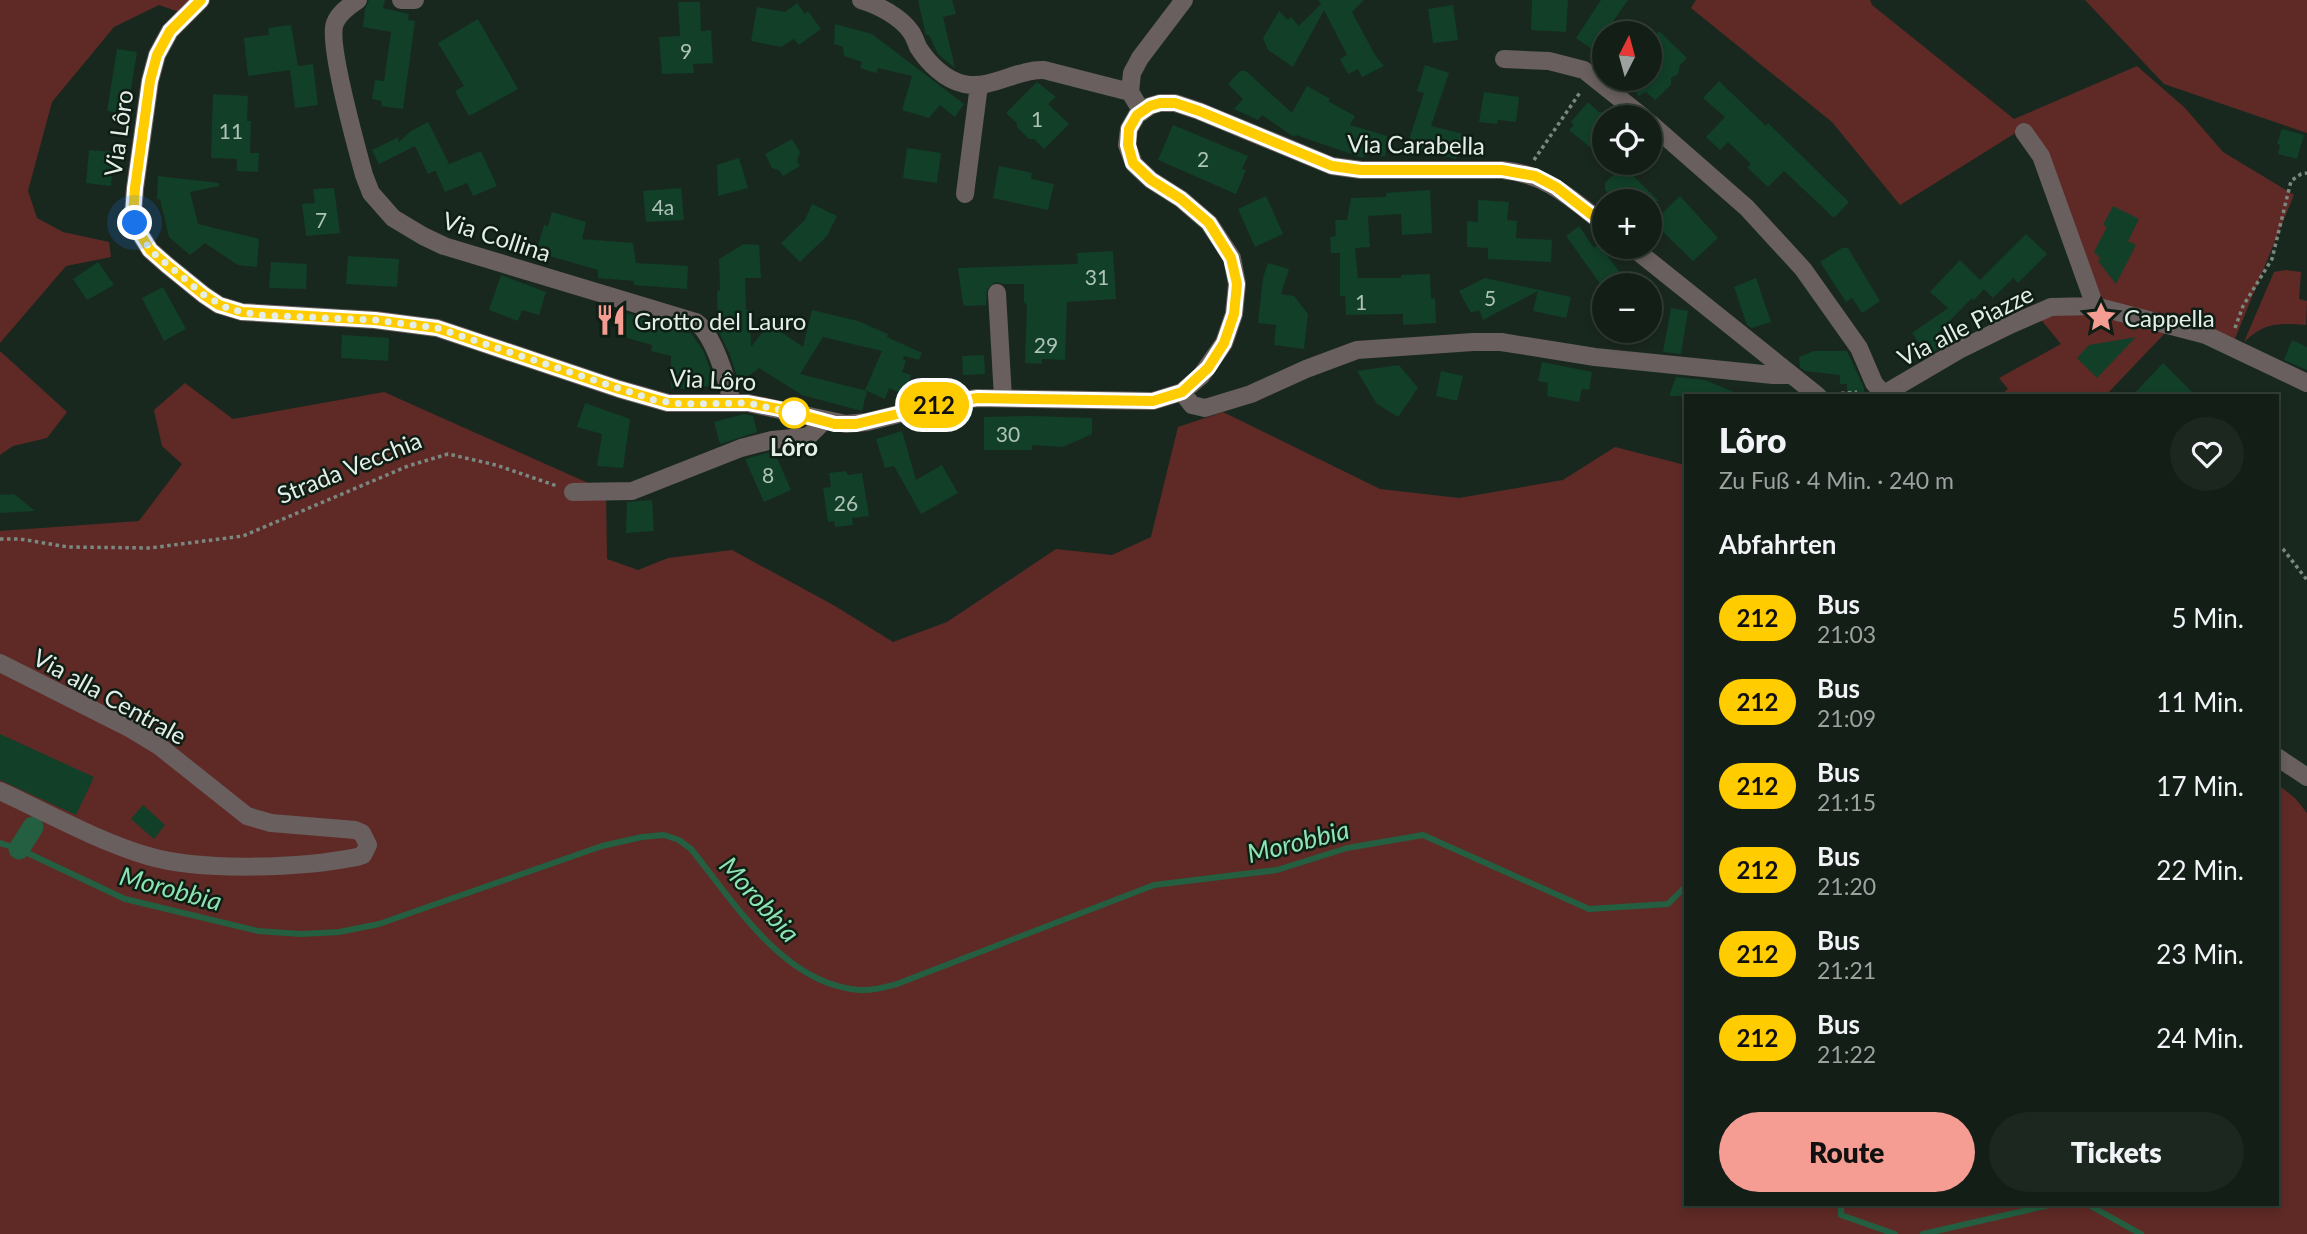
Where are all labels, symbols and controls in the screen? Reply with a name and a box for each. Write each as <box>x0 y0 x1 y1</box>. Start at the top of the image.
north arrow <box>1592 21 1662 91</box>
map controls <box>1592 21 1662 343</box>
house number: 9 <box>680 38 692 63</box>
street label: Via Lôro <box>98 88 138 178</box>
button: locate <box>1592 105 1662 175</box>
house number: 1 <box>1031 106 1043 131</box>
house number: 11 <box>219 118 243 143</box>
street label: Via Carabella <box>1347 128 1485 160</box>
house number: 2 <box>1197 146 1209 171</box>
button: + <box>1592 189 1662 259</box>
house number: 4a <box>652 194 674 219</box>
your location <box>117 205 152 240</box>
street label: Via Collina <box>439 205 555 267</box>
house number: 7 <box>315 207 327 232</box>
house number: 31 <box>1085 264 1109 289</box>
button: − <box>1592 273 1662 343</box>
street label: Via alle Piazze <box>1892 278 2038 372</box>
house number: 5 <box>1484 285 1496 310</box>
house number: 1 <box>1355 289 1367 314</box>
place icon: Cappella <box>2084 300 2118 334</box>
restaurant icon: Grotto del Lauro <box>594 303 628 337</box>
place label: Cappella <box>2124 303 2215 332</box>
place label: Grotto del Lauro <box>634 306 806 335</box>
house number: 29 <box>1034 332 1058 357</box>
street label: Via Lôro <box>669 362 757 396</box>
line badge: 212 <box>894 382 974 428</box>
text: 212 <box>913 390 955 419</box>
marker: Lôro <box>779 398 809 428</box>
button: heart <box>2170 417 2244 491</box>
text: Lôro <box>1719 420 1786 460</box>
house number: 30 <box>996 421 1020 446</box>
street label: Strada Vecchia <box>273 425 425 509</box>
place label: Lôro <box>770 432 818 461</box>
house number: 8 <box>762 462 774 487</box>
text: Zu Fuß · 4 Min. · 240 m <box>1719 466 1954 494</box>
house number: 26 <box>834 490 858 515</box>
text: Abfahrten <box>1719 528 1837 560</box>
text: Bus <box>1817 588 1860 620</box>
text: 5 Min. <box>2171 602 2244 634</box>
text: 212 <box>1737 603 1778 632</box>
text: 21:03 <box>1817 620 1876 648</box>
street label: Via alla Centrale <box>28 642 192 750</box>
text: Bus <box>1817 672 1860 704</box>
text: 11 Min. <box>2156 686 2244 718</box>
text: 212 <box>1737 687 1778 716</box>
text: 21:09 <box>1817 704 1876 732</box>
text: Bus <box>1817 756 1860 788</box>
text: 17 Min. <box>2156 770 2244 802</box>
text: 212 <box>1737 771 1778 800</box>
text: 21:15 <box>1817 788 1876 816</box>
water label: Morobbia <box>1244 813 1352 869</box>
text: Bus <box>1817 840 1860 872</box>
water label: Morobbia <box>713 850 807 948</box>
text: 22 Min. <box>2156 854 2244 886</box>
text: 212 <box>1737 855 1778 884</box>
water label: Morobbia <box>117 859 225 917</box>
text: 21:20 <box>1817 872 1876 900</box>
text: Bus <box>1817 924 1860 956</box>
text: 23 Min. <box>2156 938 2244 970</box>
text: 212 <box>1737 939 1778 968</box>
text: 21:21 <box>1817 956 1876 984</box>
text: Bus <box>1817 1008 1860 1040</box>
text: 24 Min. <box>2156 1022 2244 1054</box>
text: 212 <box>1737 1023 1778 1052</box>
text: 21:22 <box>1817 1040 1876 1068</box>
button: Route <box>1719 1112 1975 1192</box>
button: Tickets <box>1989 1112 2244 1192</box>

